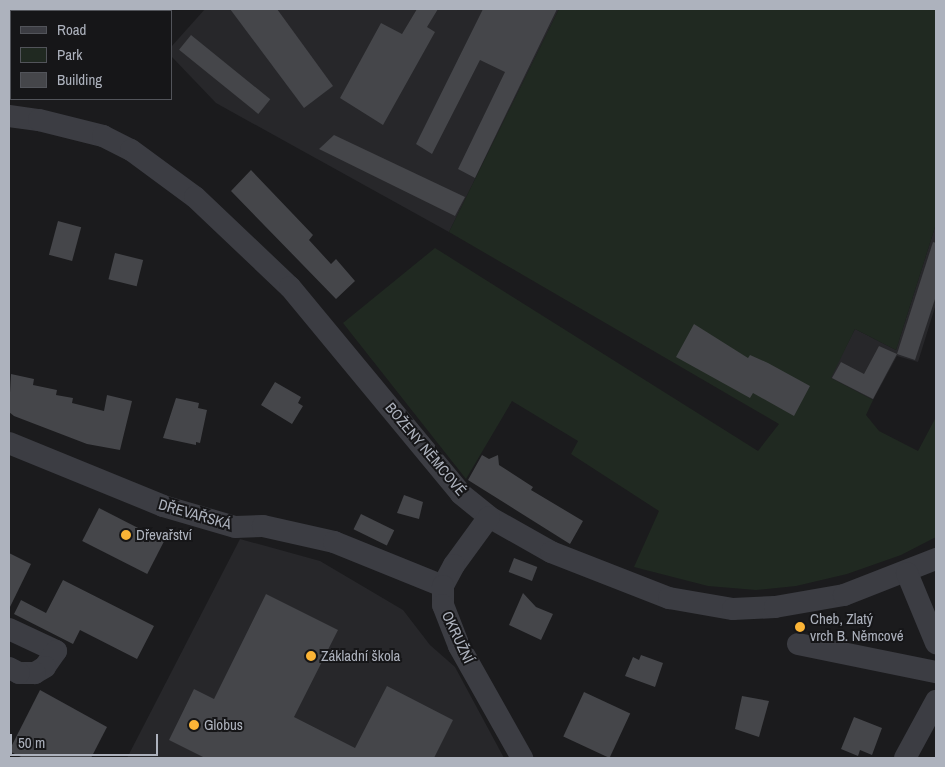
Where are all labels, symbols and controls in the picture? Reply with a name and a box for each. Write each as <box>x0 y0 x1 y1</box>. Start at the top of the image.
legend <box>10 10 172 100</box>
text: Road <box>57 19 86 40</box>
text: Park <box>57 44 82 65</box>
text: Building <box>57 69 102 90</box>
street label: BOŽENY NĚMCOVÉ <box>382 399 470 499</box>
street label: DŘEVAŘSKÁ <box>156 495 234 533</box>
place label: Dřevařství <box>136 526 192 544</box>
marker: Dřevařství <box>120 529 132 541</box>
street label: OKRUŽNÍ <box>438 608 478 666</box>
place label: Cheb, Zlatý vrch B. Němcové <box>810 609 904 644</box>
marker: Cheb, Zlatý vrch B. Němcové <box>794 621 806 633</box>
place label: Základní škola <box>321 647 400 665</box>
marker: Základní škola <box>305 650 317 662</box>
place label: Globus <box>204 716 243 734</box>
marker: Globus <box>188 719 200 731</box>
scale bar <box>12 724 160 756</box>
text: 50 m <box>18 732 45 753</box>

